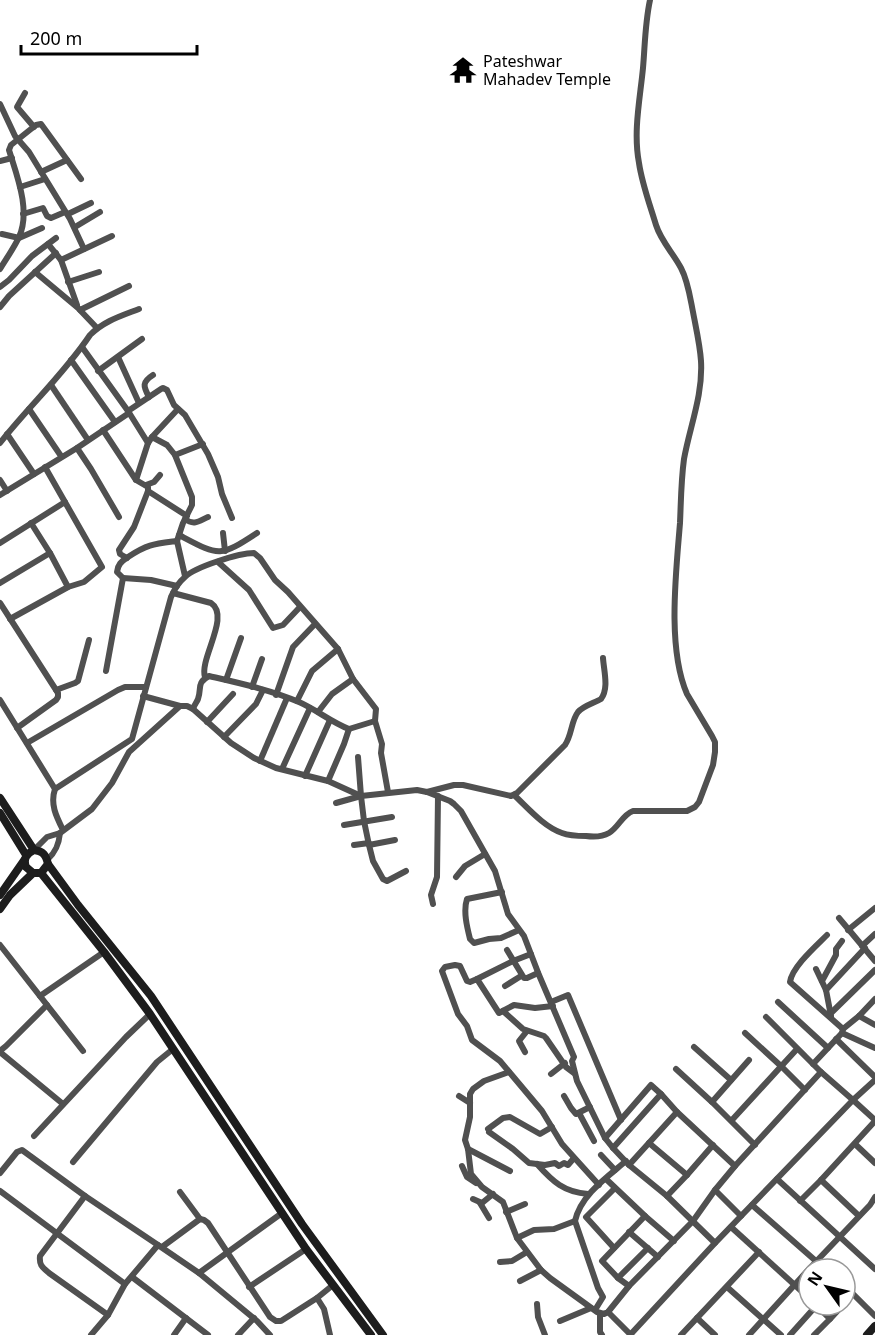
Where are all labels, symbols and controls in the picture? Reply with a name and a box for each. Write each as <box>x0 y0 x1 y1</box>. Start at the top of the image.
scale bar <box>21 18 196 56</box>
text: 200 m <box>30 26 82 50</box>
place label: Pateshwar Mahadev Temple <box>483 50 611 90</box>
temple icon: Pateshwar Mahadev Temple <box>448 55 478 85</box>
north arrow <box>797 1257 857 1317</box>
text: N <box>802 1267 827 1290</box>

